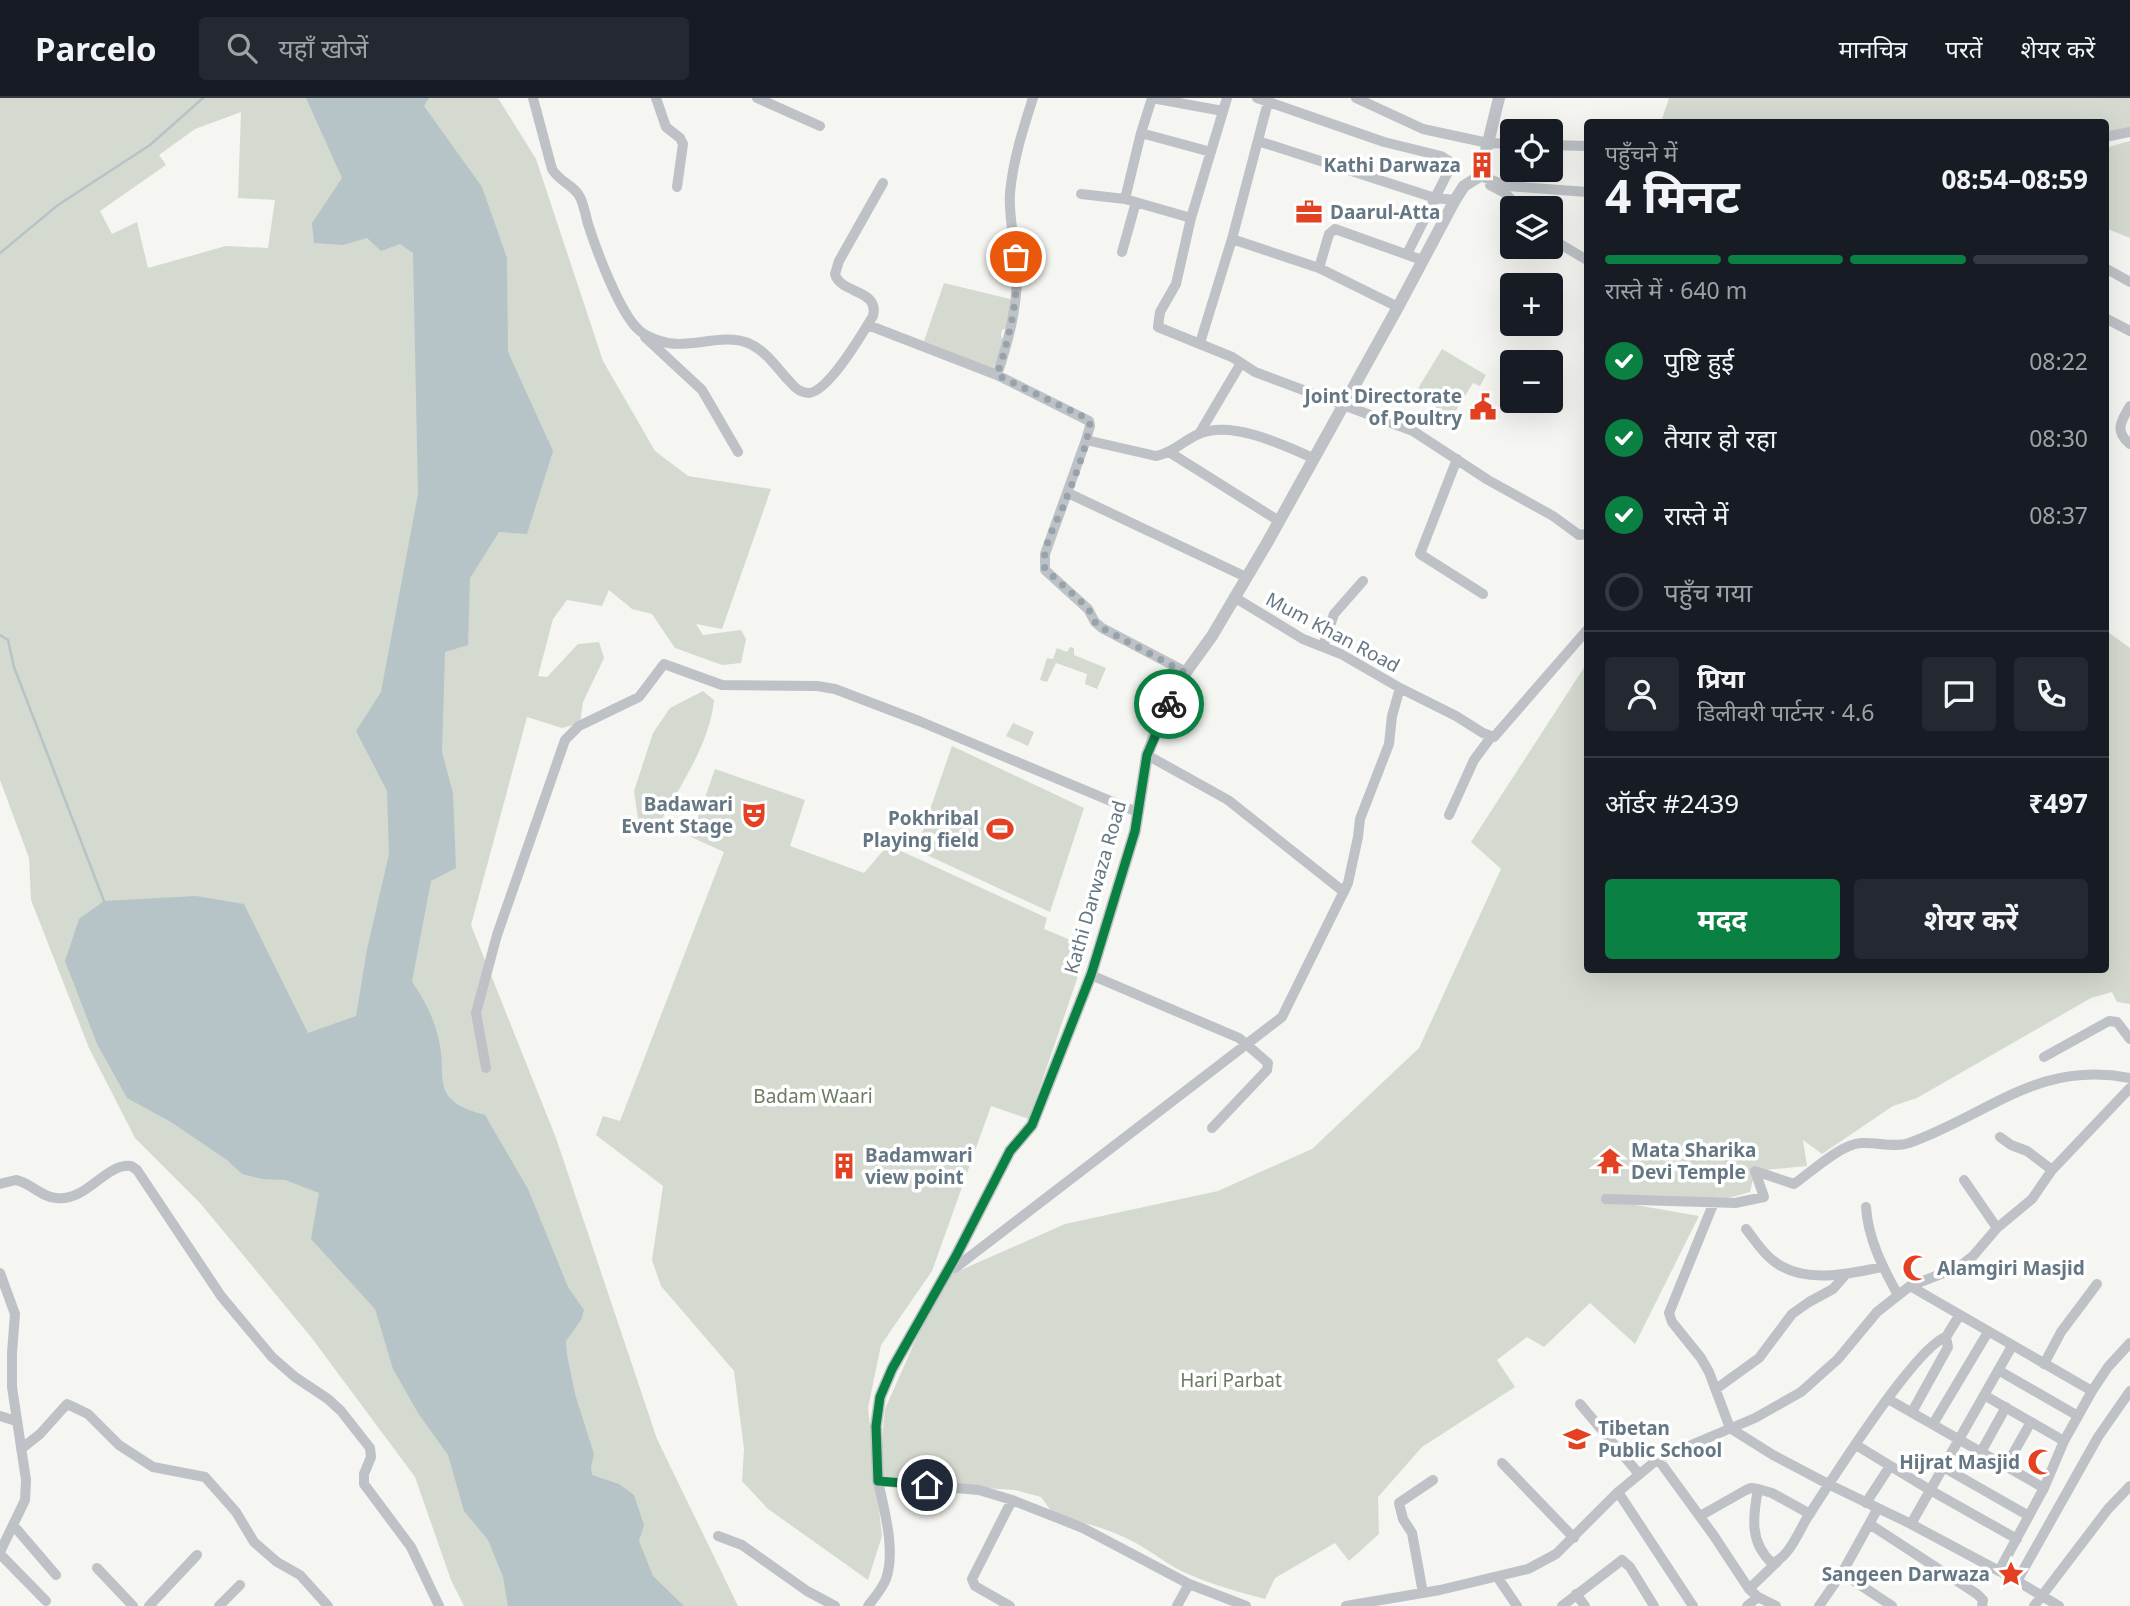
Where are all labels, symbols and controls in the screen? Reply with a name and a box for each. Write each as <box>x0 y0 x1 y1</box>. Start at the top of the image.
search box <box>199 17 689 80</box>
text: Parcelo <box>35 26 157 71</box>
icon: search <box>223 29 261 67</box>
text: यहाँ खोजें <box>279 30 368 66</box>
text: मानचित्र <box>1839 32 1907 65</box>
text: परतें <box>1945 32 1982 65</box>
text: शेयर करें <box>2020 32 2095 65</box>
map controls <box>1500 119 1563 413</box>
button: locate <box>1500 119 1563 182</box>
text: पहुँचने में <box>1605 137 1677 169</box>
building icon: Kathi Darwaza <box>1467 150 1497 180</box>
place label: Kathi Darwaza <box>1324 152 1461 178</box>
text: 08:54–08:59 <box>1941 161 2088 197</box>
text: 4 मिनट <box>1605 164 1740 226</box>
button: layers <box>1500 196 1563 259</box>
office icon: Daarul-Atta <box>1294 197 1324 227</box>
place label: Daarul-Atta <box>1330 199 1440 225</box>
pin <box>986 227 1046 287</box>
icon: bag <box>997 238 1035 276</box>
button: + <box>1500 273 1563 336</box>
text: रास्ते में · 640 m <box>1605 274 1747 306</box>
icon: check <box>1605 342 1643 380</box>
text: पुष्टि हुई <box>1664 343 1734 379</box>
text: 08:22 <box>2029 345 2088 377</box>
button: − <box>1500 350 1563 413</box>
place label: Joint Directorate of Poultry <box>1303 383 1462 431</box>
public building icon: Joint Directorate of Poultry <box>1468 392 1498 422</box>
icon: check <box>1605 419 1643 457</box>
text: तैयार हो रहा <box>1664 420 1777 456</box>
text: 08:30 <box>2029 422 2088 454</box>
icon: check <box>1605 496 1643 534</box>
text: रास्ते में <box>1664 497 1729 533</box>
text: 08:37 <box>2029 499 2088 531</box>
text: पहुँच गया <box>1664 574 1752 610</box>
street label: Mum Khan Road <box>1261 586 1405 678</box>
button: person <box>1605 657 1679 731</box>
button: chat <box>1922 657 1996 731</box>
button: phone <box>2014 657 2088 731</box>
text: प्रिया <box>1697 660 1745 696</box>
courier <box>1134 669 1204 739</box>
icon: bike <box>1150 685 1188 723</box>
text: डिलीवरी पार्टनर · 4.6 <box>1697 696 1874 728</box>
text: ऑर्डर #2439 <box>1605 785 1739 821</box>
text: ₹497 <box>2029 785 2088 821</box>
place label: Badawari Event Stage <box>621 791 733 839</box>
street label: Kathi Darwaza Road <box>1058 797 1132 977</box>
theatre icon: Badawari Event Stage <box>739 800 769 830</box>
place label: Pokhribal Playing field <box>862 805 979 853</box>
sports icon: Pokhribal Playing field <box>985 814 1015 844</box>
button: मदद <box>1605 879 1840 959</box>
button: शेयर करें <box>1854 879 2088 959</box>
park label: Badam Waari <box>753 1083 873 1109</box>
place label: Mata Sharika Devi Temple <box>1631 1137 1756 1185</box>
place label: Badamwari view point <box>865 1142 973 1190</box>
temple icon: Mata Sharika Devi Temple <box>1595 1146 1625 1176</box>
building icon: Badamwari view point <box>829 1151 859 1181</box>
mosque icon: Alamgiri Masjid <box>1901 1253 1931 1283</box>
place label: Alamgiri Masjid <box>1937 1255 2085 1281</box>
park label: Hari Parbat <box>1180 1367 1282 1393</box>
place label: Tibetan Public School <box>1598 1415 1722 1463</box>
school or university icon: Tibetan Public School <box>1562 1424 1592 1454</box>
mosque icon: Hijrat Masjid <box>2026 1447 2056 1477</box>
place label: Hijrat Masjid <box>1899 1449 2020 1475</box>
pin <box>897 1455 957 1515</box>
icon: home <box>908 1466 946 1504</box>
place icon: Sangeen Darwaza <box>1996 1559 2026 1589</box>
place label: Sangeen Darwaza <box>1822 1561 1990 1587</box>

